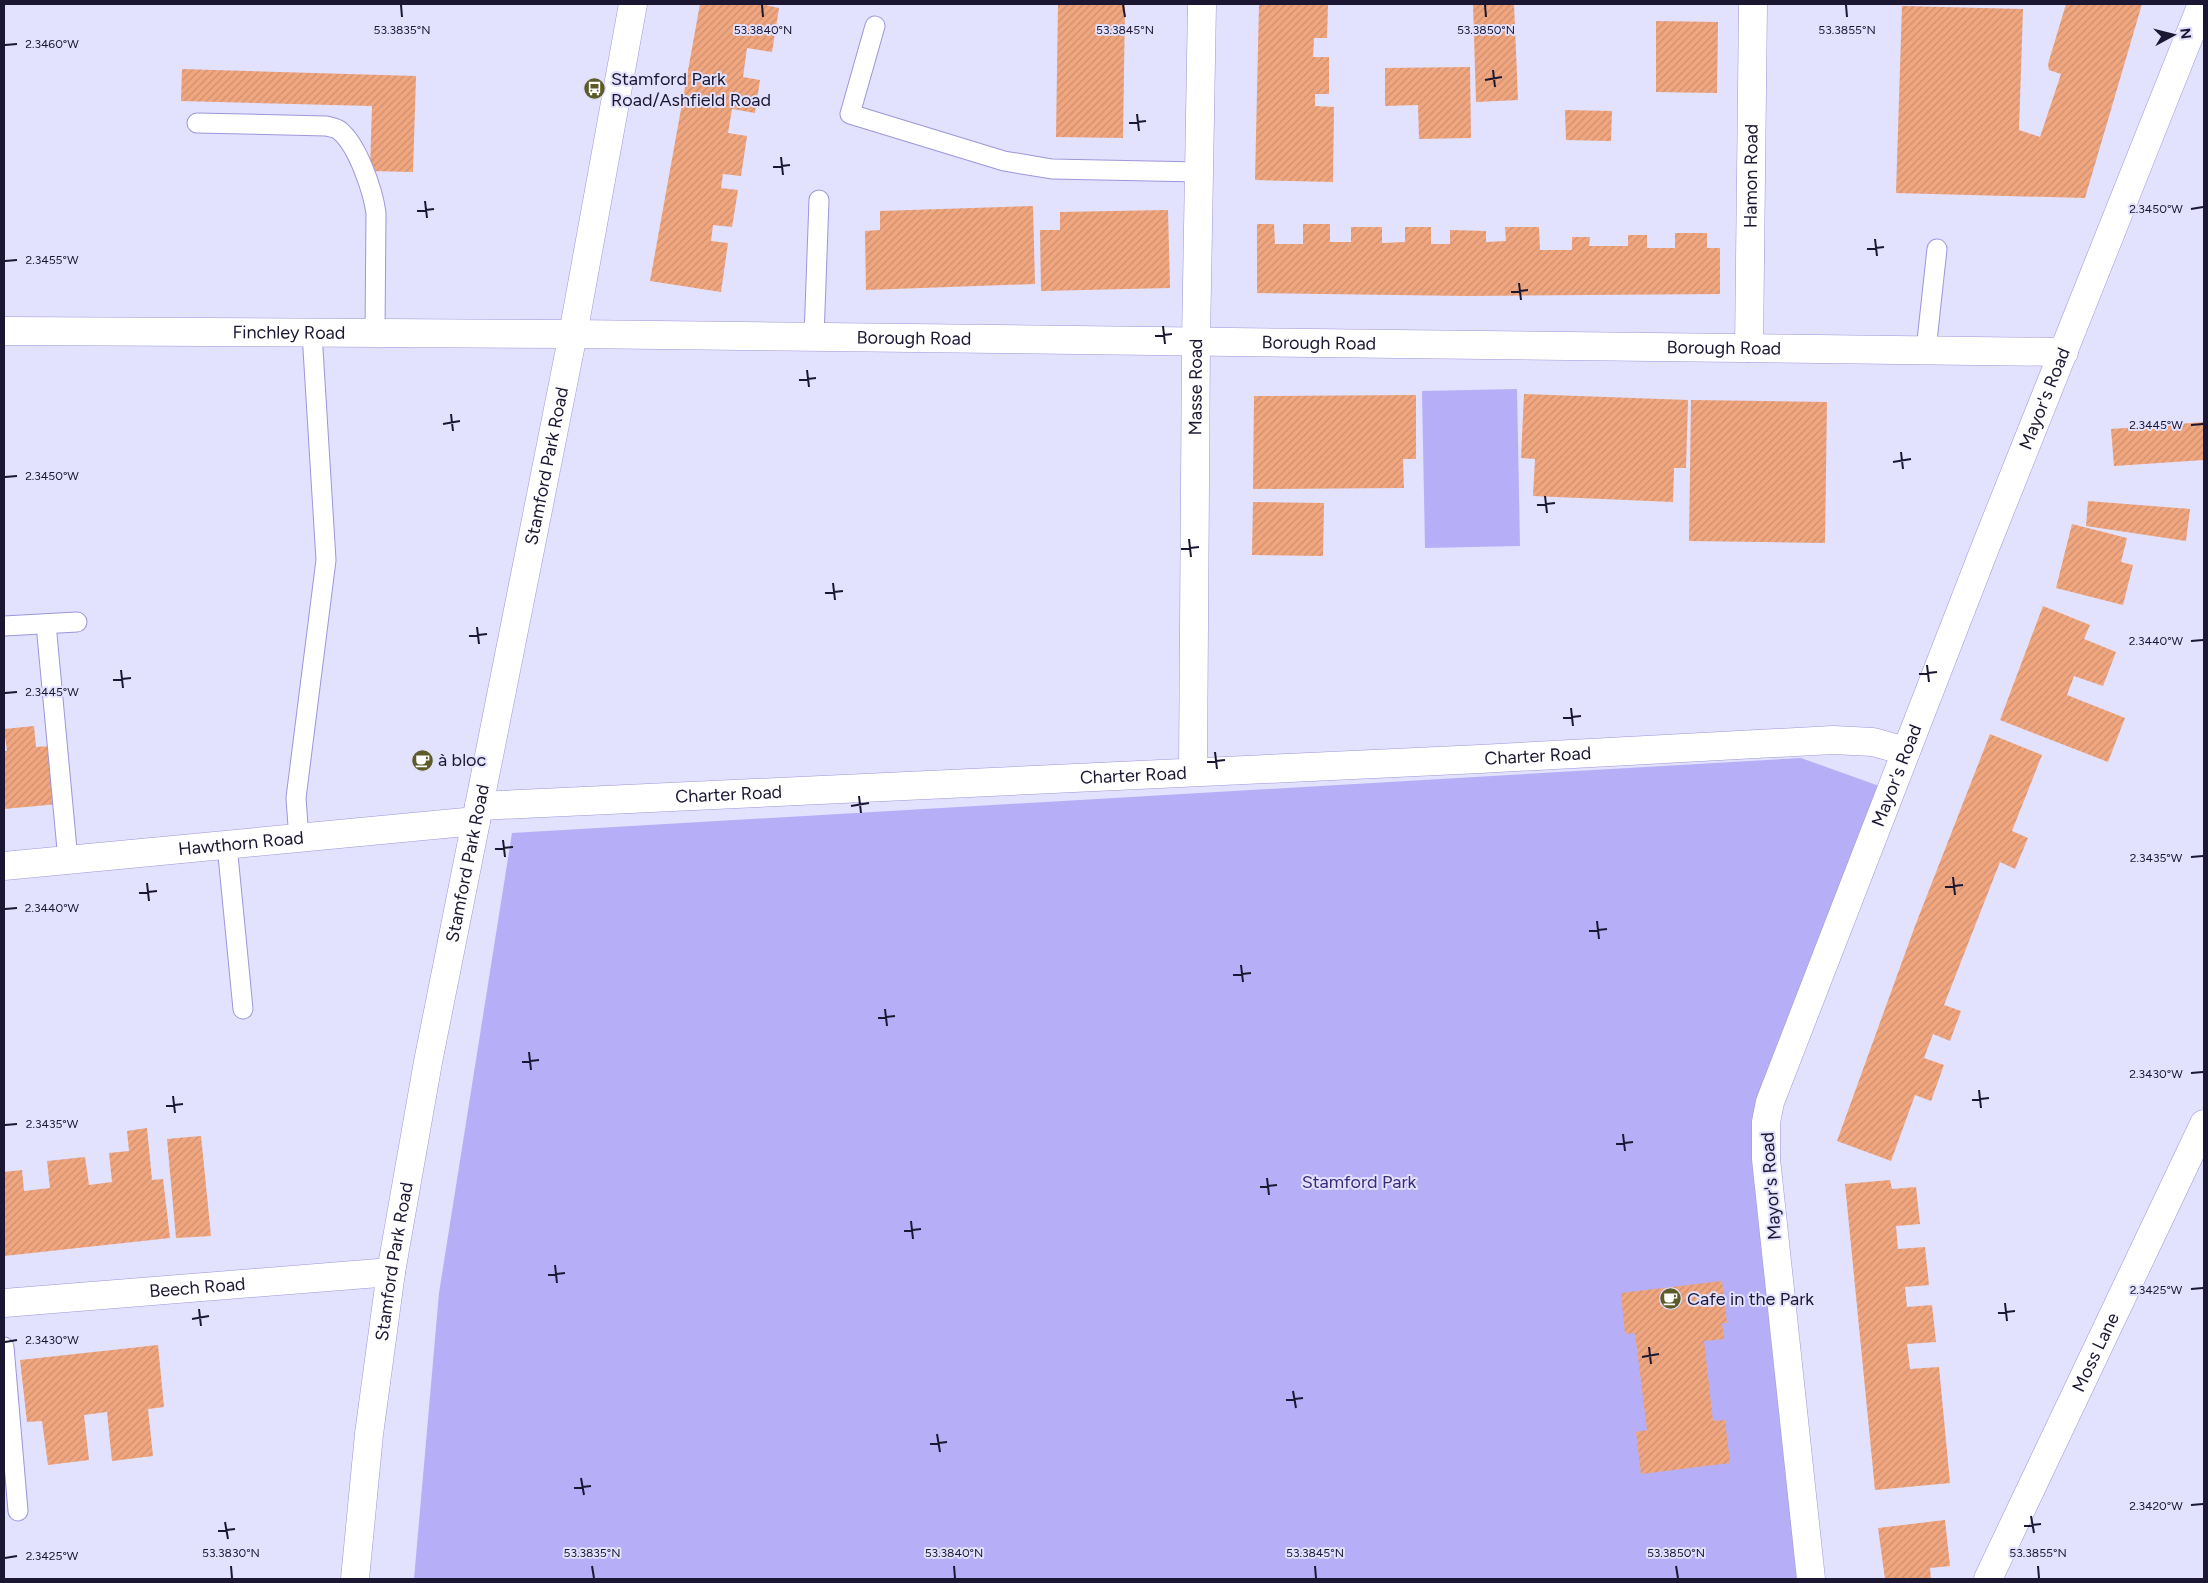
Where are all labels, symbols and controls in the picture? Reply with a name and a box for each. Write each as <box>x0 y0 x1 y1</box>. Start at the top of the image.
north arrow <box>2148 10 2198 60</box>
text: 53.3835°N <box>374 23 430 37</box>
text: 53.3840°N <box>734 23 792 37</box>
text: 53.3845°N <box>1096 23 1154 37</box>
text: 53.3850°N <box>1457 23 1515 37</box>
text: 53.3855°N <box>1818 23 1876 37</box>
text: N <box>2176 27 2195 40</box>
text: 2.3460°W <box>25 37 79 51</box>
place label: Stamford Park Road/Ashfield Road <box>611 68 771 111</box>
bus stop icon: Stamford Park Road/Ashfield Road <box>583 77 607 101</box>
street label: Hamon Road <box>1739 124 1763 228</box>
text: 2.3450°W <box>2129 202 2183 216</box>
text: 2.3455°W <box>26 253 79 267</box>
street label: Finchley Road <box>233 321 345 344</box>
street label: Borough Road <box>857 326 971 350</box>
street label: Borough Road <box>1262 331 1376 355</box>
street label: Borough Road <box>1666 336 1781 360</box>
street label: Masse Road <box>1184 338 1207 436</box>
street label: Mayor's Road <box>2014 344 2075 453</box>
street label: Stamford Park Road <box>520 385 573 547</box>
text: 2.3445°W <box>2129 418 2183 432</box>
text: 2.3450°W <box>25 469 79 483</box>
text: 2.3440°W <box>2129 634 2184 648</box>
text: 2.3445°W <box>25 685 79 699</box>
street label: Mayor's Road <box>1867 721 1926 830</box>
street label: Charter Road <box>1484 742 1592 770</box>
cafe icon: à bloc <box>410 748 434 772</box>
place label: à bloc <box>438 749 487 771</box>
street label: Charter Road <box>1079 762 1187 789</box>
street label: Charter Road <box>675 781 783 808</box>
street label: Stamford Park Road <box>441 782 494 944</box>
street label: Hawthorn Road <box>177 826 305 860</box>
text: 2.3435°W <box>2130 851 2183 865</box>
text: 2.3440°W <box>25 901 80 915</box>
text: 2.3430°W <box>2129 1067 2183 1081</box>
text: 2.3435°W <box>26 1117 79 1131</box>
street label: Mayor's Road <box>1756 1131 1786 1241</box>
park label: Stamford Park <box>1302 1171 1417 1193</box>
street label: Stamford Park Road <box>371 1180 418 1342</box>
street label: Beech Road <box>148 1273 246 1302</box>
text: 2.3425°W <box>2130 1283 2183 1297</box>
cafe icon: Cafe in the Park <box>1659 1287 1683 1311</box>
place label: Cafe in the Park <box>1687 1288 1814 1310</box>
street label: Moss Lane <box>2067 1309 2124 1396</box>
text: 2.3430°W <box>25 1333 79 1347</box>
text: 2.3420°W <box>2129 1499 2183 1513</box>
text: 53.3830°N <box>202 1546 260 1560</box>
text: 53.3835°N <box>564 1546 620 1560</box>
text: 53.3840°N <box>925 1546 983 1560</box>
text: 53.3845°N <box>1286 1546 1344 1560</box>
text: 53.3850°N <box>1647 1546 1705 1560</box>
text: 53.3855°N <box>2009 1546 2067 1560</box>
text: 2.3425°W <box>26 1549 79 1563</box>

